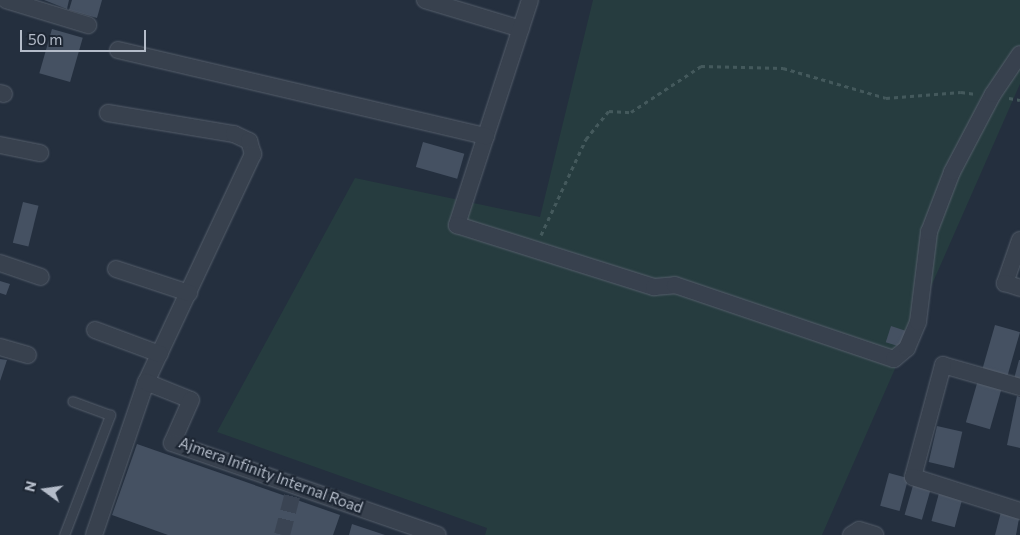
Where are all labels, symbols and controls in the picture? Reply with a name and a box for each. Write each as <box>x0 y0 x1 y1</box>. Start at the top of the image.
scale bar <box>22 20 149 52</box>
text: 50 m <box>28 30 62 48</box>
street label: Ajmera Infinity Internal Road <box>177 433 365 517</box>
north arrow <box>20 465 70 515</box>
text: N <box>20 479 39 493</box>

